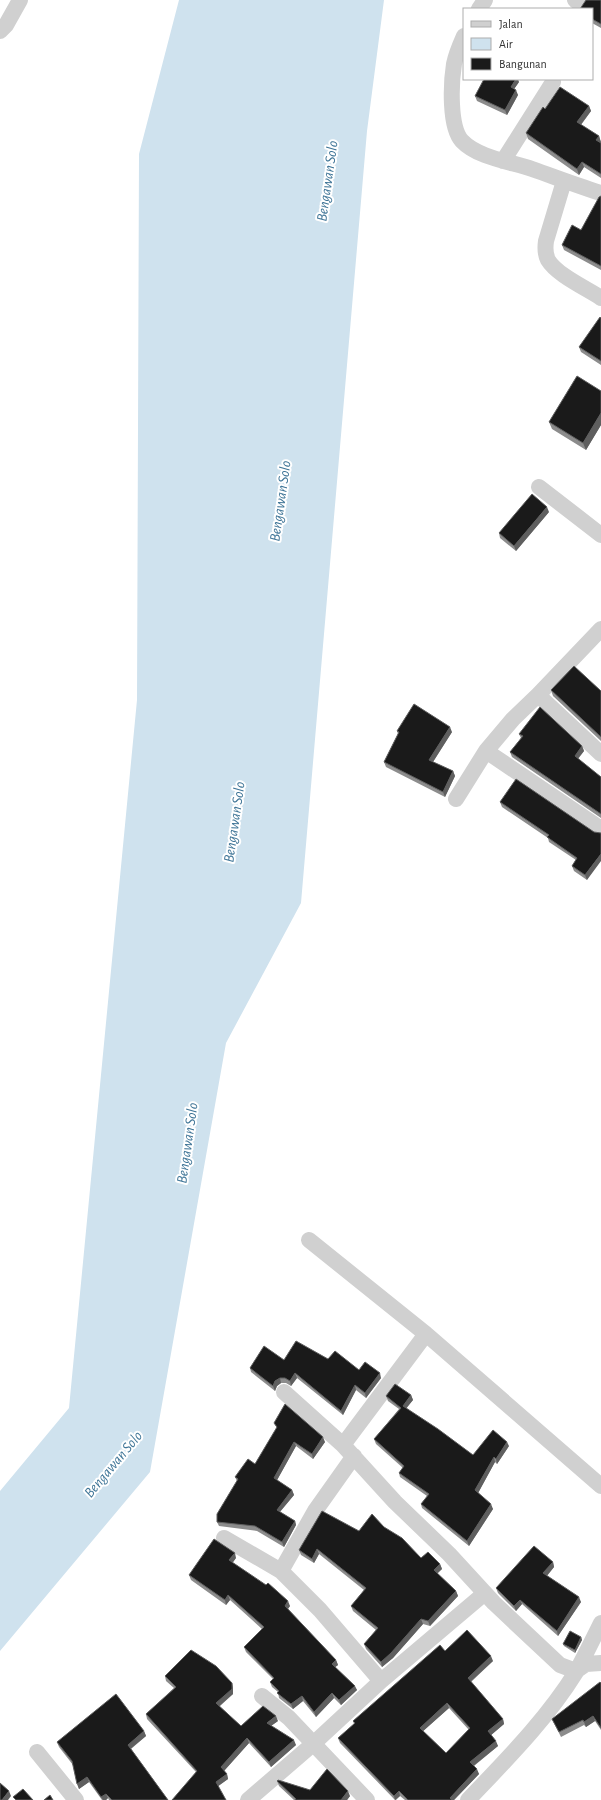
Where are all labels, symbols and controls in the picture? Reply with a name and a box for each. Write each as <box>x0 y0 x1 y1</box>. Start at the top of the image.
legend <box>463 8 593 80</box>
text: Jalan <box>499 18 523 30</box>
text: Air <box>499 38 513 50</box>
text: Bangunan <box>499 58 547 70</box>
water label: Bengawan Solo <box>314 140 341 222</box>
water label: Bengawan Solo <box>267 460 294 542</box>
water label: Bengawan Solo <box>221 781 248 863</box>
water label: Bengawan Solo <box>174 1102 201 1184</box>
water label: Bengawan Solo <box>81 1428 145 1500</box>

